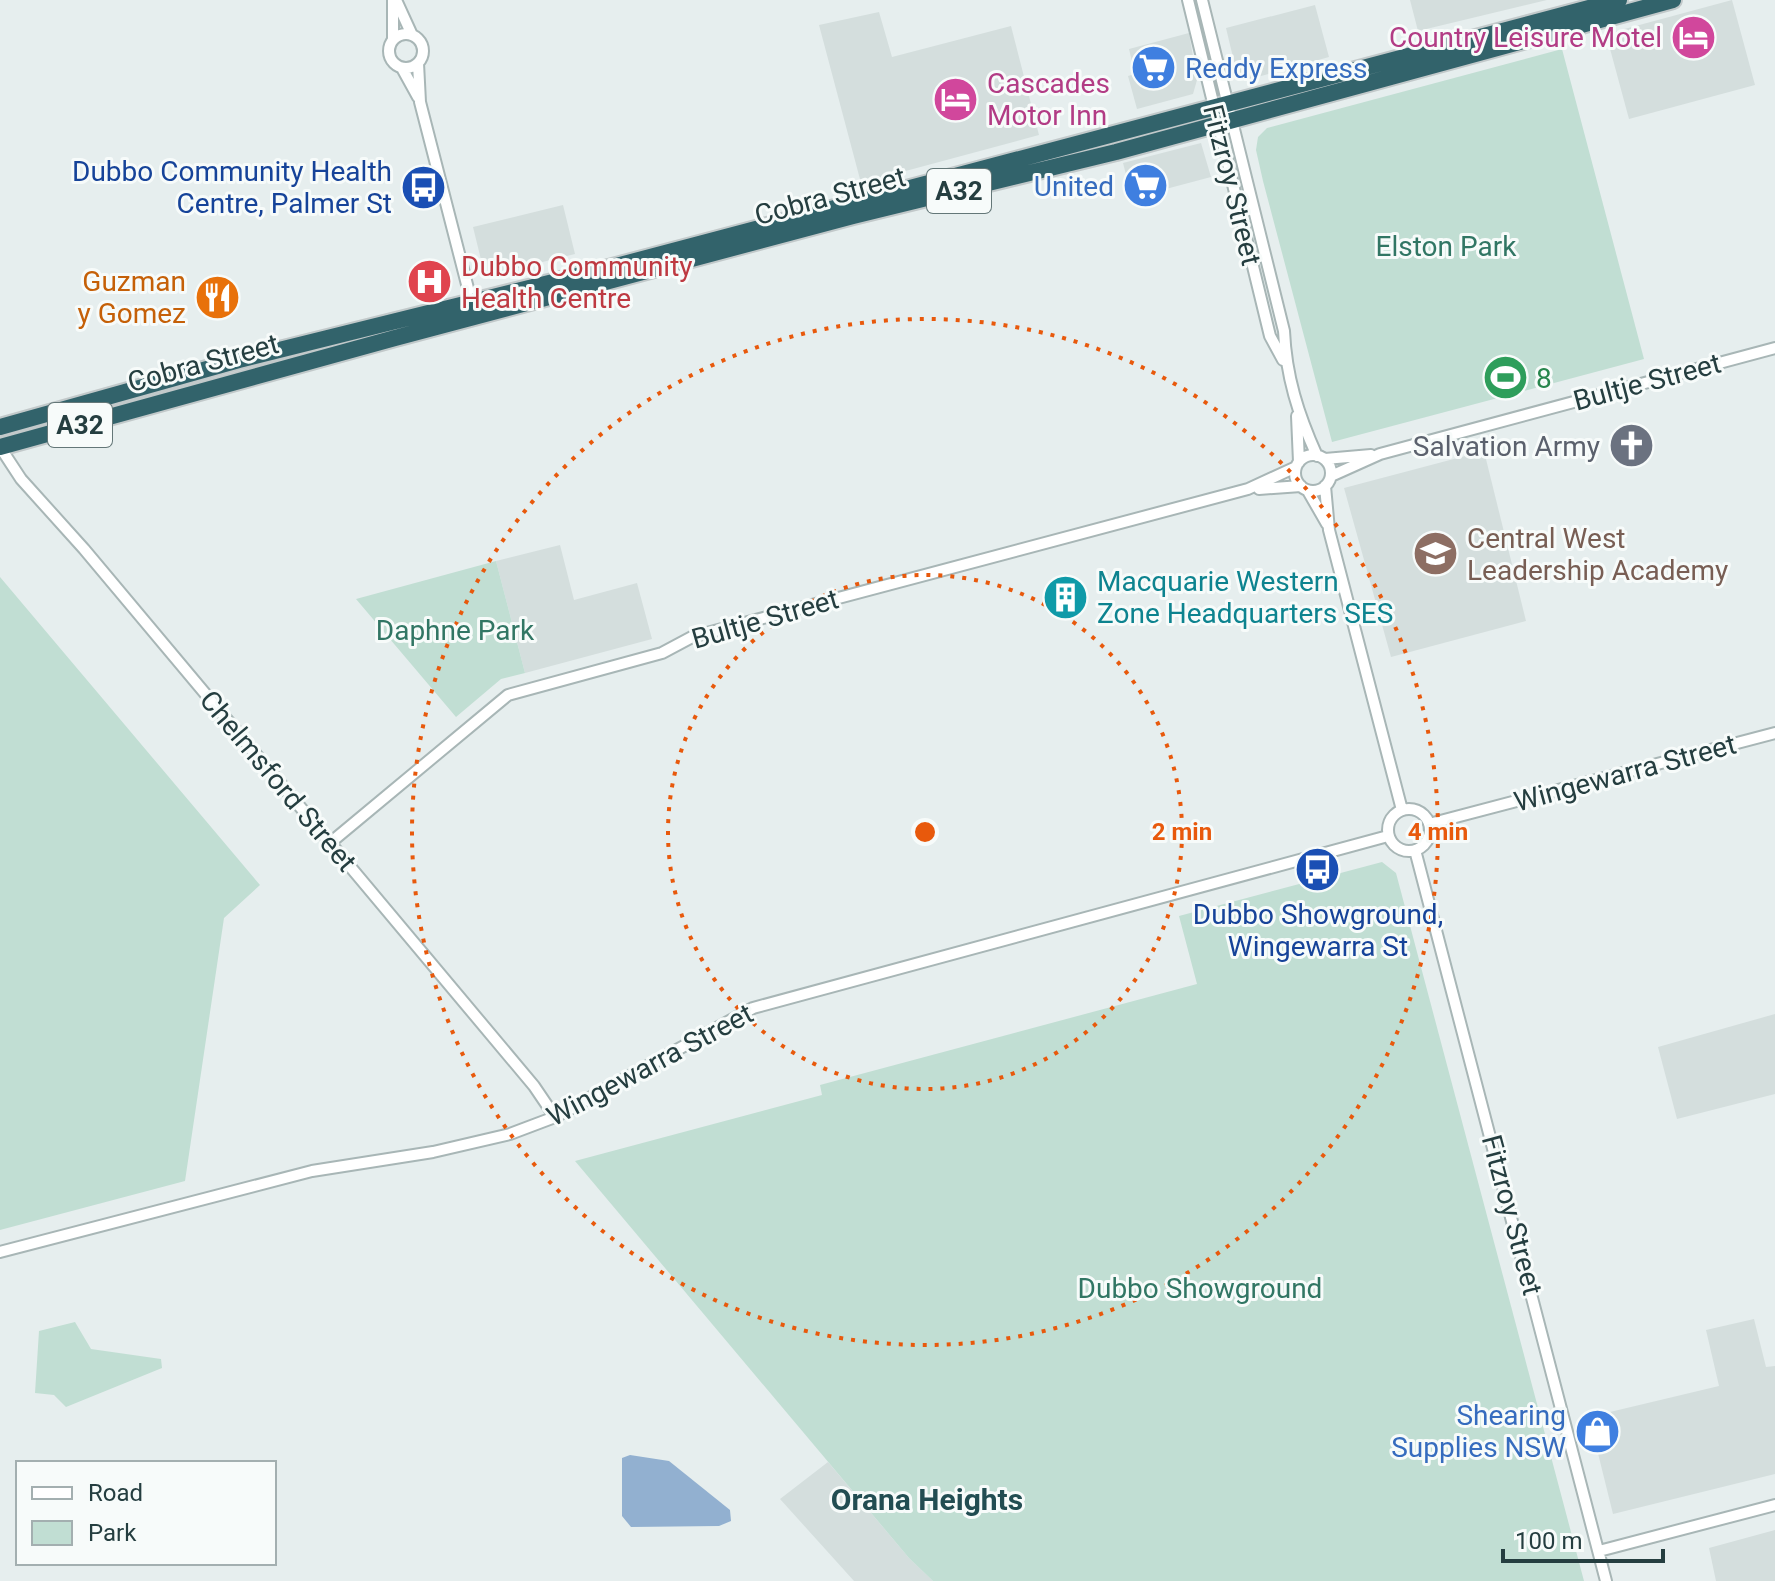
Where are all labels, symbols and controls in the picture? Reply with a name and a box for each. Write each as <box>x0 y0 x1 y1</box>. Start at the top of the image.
hotel icon: Country Leisure Motel <box>1669 13 1717 61</box>
place label: Country Leisure Motel <box>1389 21 1662 54</box>
supermarket icon: Reddy Express <box>1130 44 1178 92</box>
place label: Reddy Express <box>1185 52 1367 85</box>
place label: Cascades Motor Inn <box>987 67 1110 132</box>
hotel icon: Cascades Motor Inn <box>932 75 980 123</box>
street label: Fitzroy Street <box>1196 101 1268 269</box>
place label: Dubbo Community Health Centre, Palmer St <box>72 155 392 220</box>
street label: Cobra Street <box>751 160 909 232</box>
supermarket icon: United <box>1121 162 1169 210</box>
bus stop icon: Dubbo Community Health Centre, Palmer St <box>399 163 447 211</box>
road number: A32 <box>927 169 991 213</box>
place label: United <box>1034 170 1114 203</box>
park label: Elston Park <box>1376 230 1517 263</box>
place label: Dubbo Community Health Centre <box>461 250 693 315</box>
hospital icon: Dubbo Community Health Centre <box>406 258 454 306</box>
place label: Guzman y Gomez <box>77 265 186 330</box>
restaurant icon: Guzman y Gomez <box>193 273 241 321</box>
street label: Cobra Street <box>124 327 282 399</box>
street label: Bultje Street <box>1570 346 1724 418</box>
sports icon: 8 <box>1481 354 1529 402</box>
place label: 8 <box>1536 362 1552 395</box>
road number: A32 <box>48 403 112 447</box>
church icon: Salvation Army <box>1607 422 1655 470</box>
place label: Salvation Army <box>1413 430 1600 463</box>
place label: Central West Leadership Academy <box>1467 522 1728 587</box>
school or university icon: Central West Leadership Academy <box>1412 530 1460 578</box>
place label: Macquarie Western Zone Headquarters SES <box>1097 565 1393 630</box>
building icon: Macquarie Western Zone Headquarters SES <box>1042 573 1090 621</box>
street label: Bultje Street <box>688 582 842 656</box>
park label: Daphne Park <box>376 614 535 647</box>
street label: Chelmsford Street <box>193 684 363 878</box>
street label: Wingewarra Street <box>1510 728 1740 818</box>
centre of rings <box>911 818 939 846</box>
text: 2 min <box>1152 818 1212 846</box>
text: 4 min <box>1408 818 1468 846</box>
bus stop icon: Dubbo Showground, Wingewarra St <box>1294 846 1342 894</box>
place label: Dubbo Showground, Wingewarra St <box>1193 898 1443 963</box>
street label: Wingewarra Street <box>541 997 759 1133</box>
street label: Fitzroy Street <box>1475 1131 1549 1299</box>
park label: Dubbo Showground <box>1078 1272 1322 1305</box>
place label: Shearing Supplies NSW <box>1391 1399 1566 1464</box>
shop icon: Shearing Supplies NSW <box>1573 1407 1621 1455</box>
legend <box>16 1461 276 1565</box>
text: Road <box>88 1479 143 1507</box>
district label: Orana Heights <box>831 1482 1023 1517</box>
scale bar <box>1503 1513 1663 1563</box>
text: Park <box>88 1519 137 1547</box>
text: 100 m <box>1515 1527 1582 1555</box>

